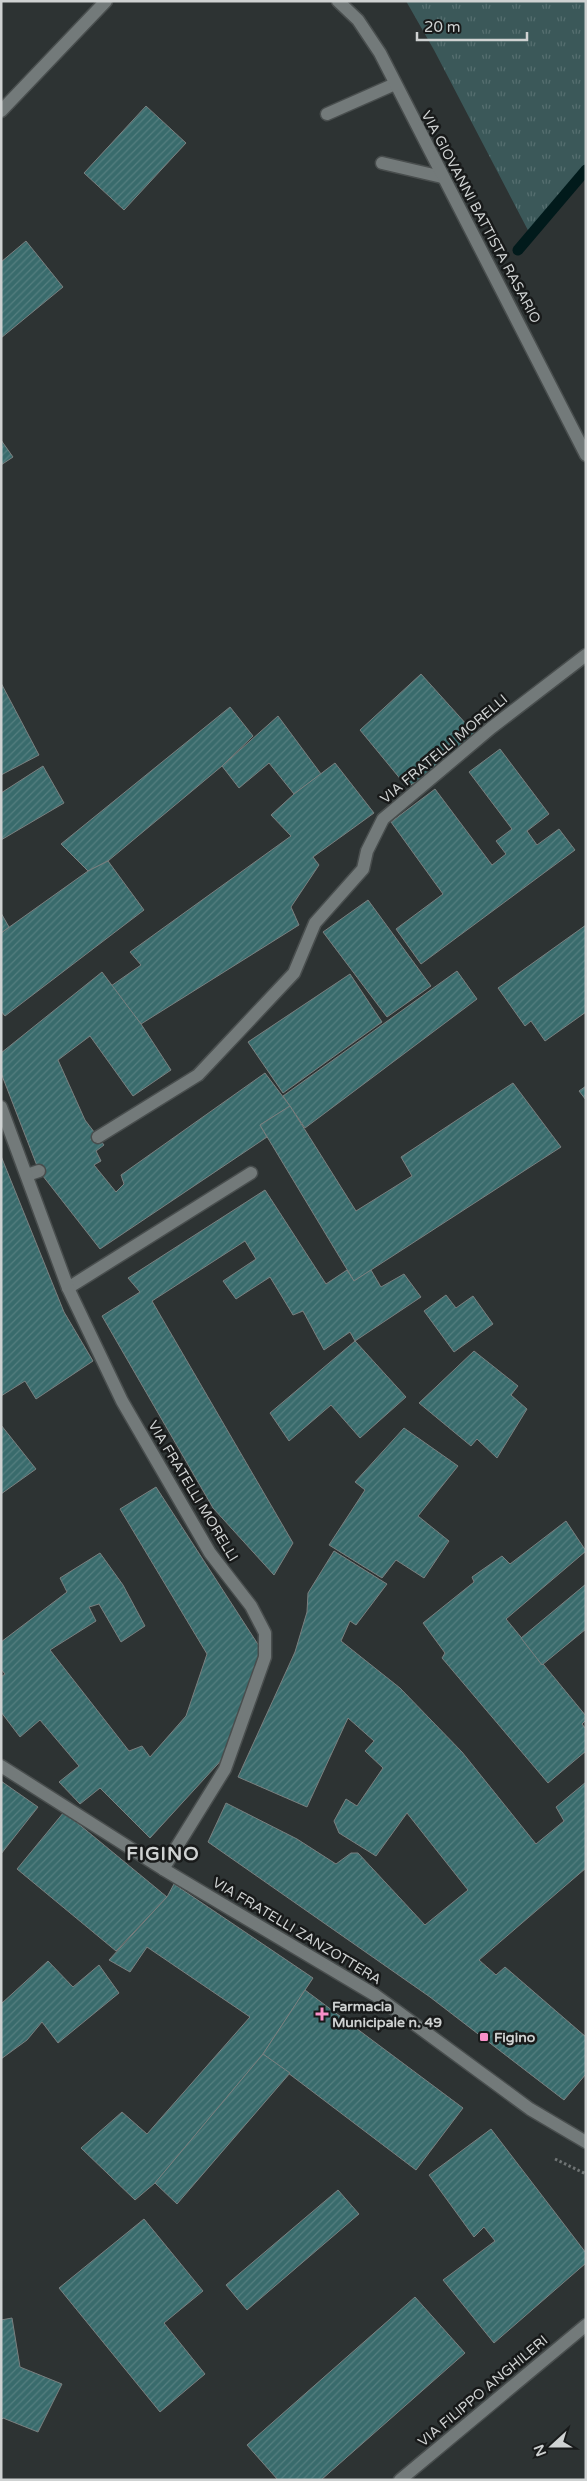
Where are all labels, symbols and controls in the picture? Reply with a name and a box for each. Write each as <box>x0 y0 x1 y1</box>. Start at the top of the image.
scale bar <box>417 10 527 42</box>
text: 20 m <box>424 18 461 36</box>
street label: VIA GIOVANNI BATTISTA RASARIO <box>418 108 544 326</box>
street label: VIA FRATELLI MORELLI <box>377 691 511 807</box>
street label: VIA FRATELLI MORELLI <box>144 1418 242 1564</box>
district label: FIGINO <box>126 1843 200 1865</box>
street label: VIA FRATELLI ZANZOTTERA <box>209 1874 385 1988</box>
place label: Farmacia Municipale n. 49 <box>332 1998 442 2031</box>
marker: Farmacia Municipale n. 49 <box>316 2008 328 2020</box>
place label: Figino <box>494 2029 536 2046</box>
marker: Figino <box>478 2031 490 2043</box>
street label: VIA FILIPPO ANGHILERI <box>415 2332 551 2450</box>
north arrow <box>527 2421 577 2471</box>

